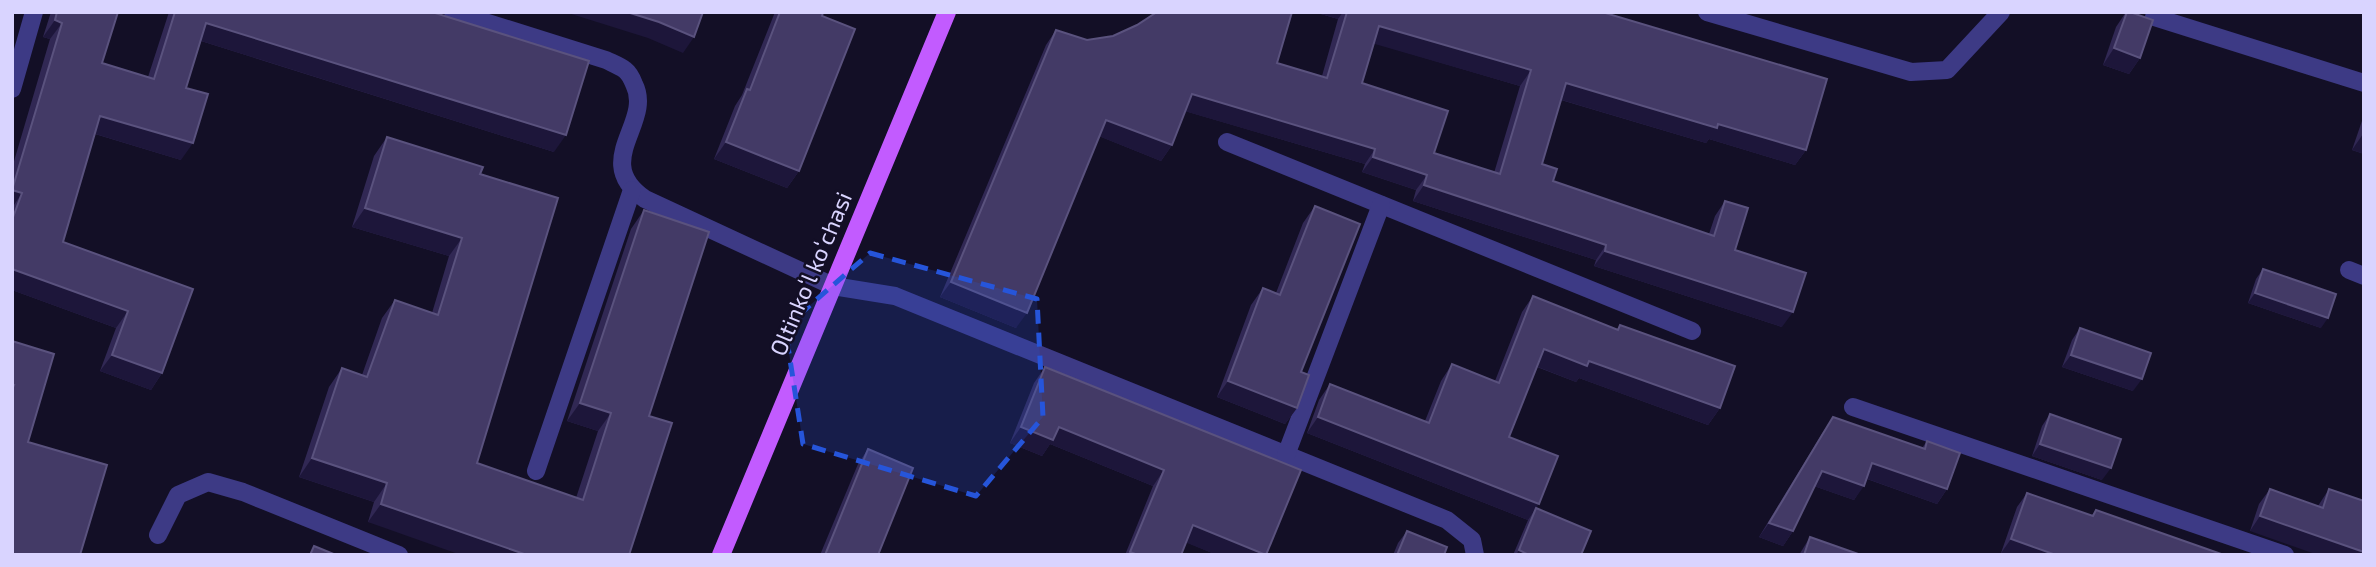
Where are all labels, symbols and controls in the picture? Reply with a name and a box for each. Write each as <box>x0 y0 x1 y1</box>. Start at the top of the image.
street label: Oltinkoʻl koʻchasi <box>763 187 857 360</box>

